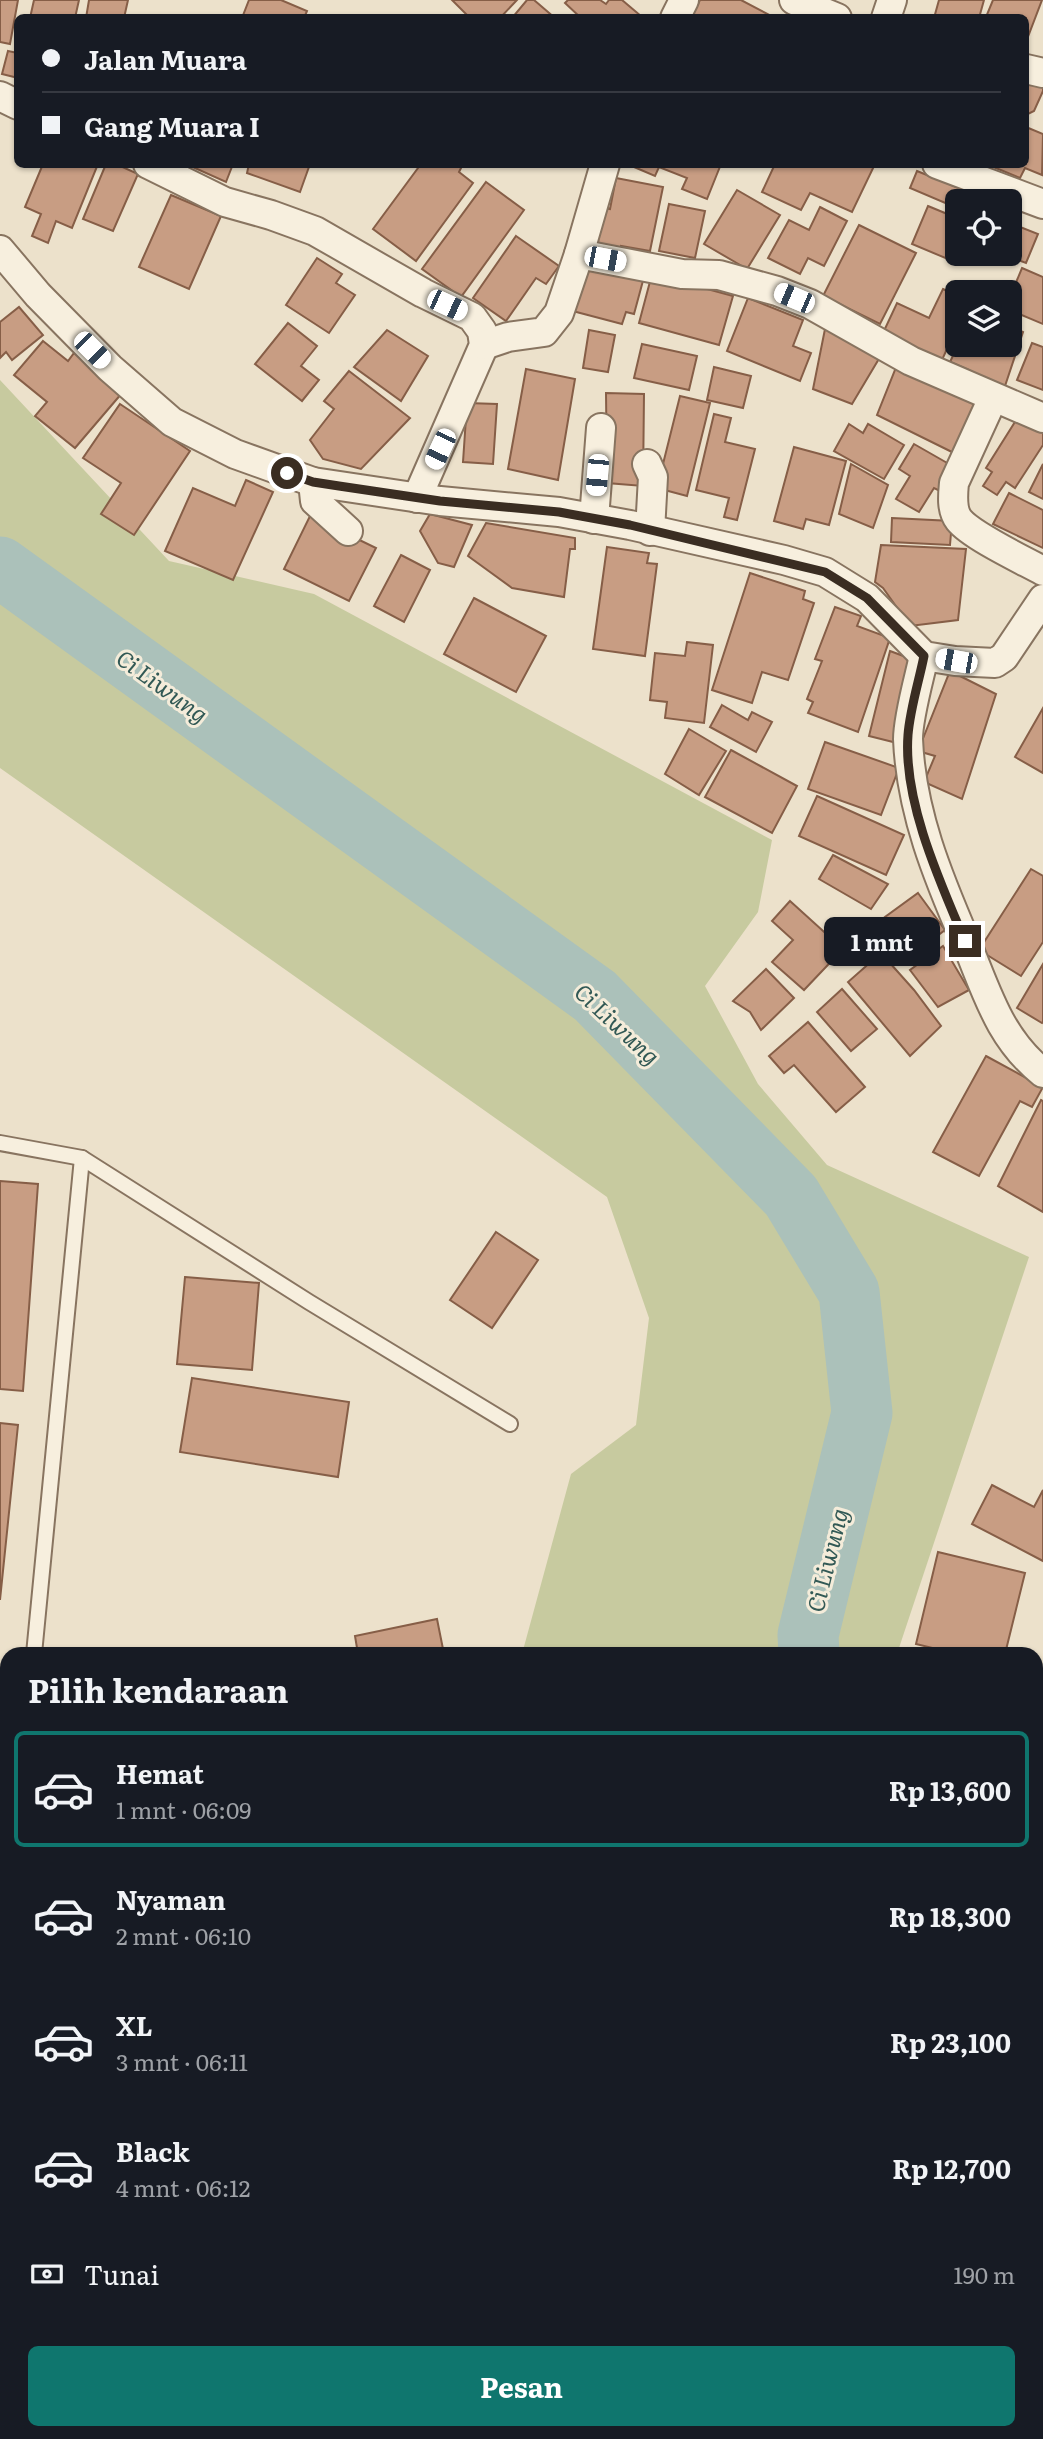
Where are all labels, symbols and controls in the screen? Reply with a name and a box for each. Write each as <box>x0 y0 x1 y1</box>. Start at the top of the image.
text: Jalan Muara <box>84 39 247 78</box>
text: Gang Muara I <box>84 106 260 145</box>
map controls <box>945 189 1022 357</box>
button: locate <box>945 189 1022 266</box>
car <box>583 245 628 273</box>
car <box>771 280 818 316</box>
button: layers <box>945 280 1022 357</box>
car <box>424 287 471 323</box>
car <box>70 328 115 372</box>
car <box>422 426 459 472</box>
car <box>585 453 610 497</box>
route start <box>271 457 303 489</box>
water label: Ci Liwung <box>110 640 216 730</box>
car <box>934 647 979 675</box>
callout: 1 mnt <box>825 916 940 965</box>
text: 1 mnt <box>851 924 913 958</box>
route end <box>949 925 981 957</box>
water label: Ci Liwung <box>568 974 668 1072</box>
water label: Ci Liwung <box>797 1504 855 1616</box>
text: Pilih kendaraan <box>28 1665 288 1713</box>
text: Hemat <box>116 1753 204 1792</box>
icon: car <box>32 1758 95 1821</box>
text: Rp 13,600 <box>889 1770 1011 1809</box>
text: 1 mnt · 06:09 <box>116 1792 251 1826</box>
text: Nyaman <box>116 1879 226 1918</box>
icon: car <box>32 1884 95 1947</box>
text: Rp 18,300 <box>889 1896 1011 1935</box>
text: 2 mnt · 06:10 <box>116 1918 251 1952</box>
text: XL <box>116 2005 153 2044</box>
icon: car <box>32 2010 95 2073</box>
text: Rp 23,100 <box>890 2022 1011 2061</box>
text: 3 mnt · 06:11 <box>116 2044 248 2078</box>
text: Black <box>116 2131 190 2170</box>
icon: car <box>32 2136 95 2199</box>
text: Rp 12,700 <box>892 2148 1011 2187</box>
text: 4 mnt · 06:12 <box>116 2170 250 2204</box>
text: Tunai <box>84 2254 159 2293</box>
icon: cash <box>28 2255 66 2293</box>
text: 190 m <box>953 2257 1015 2291</box>
button: Pesan <box>28 2346 1015 2426</box>

